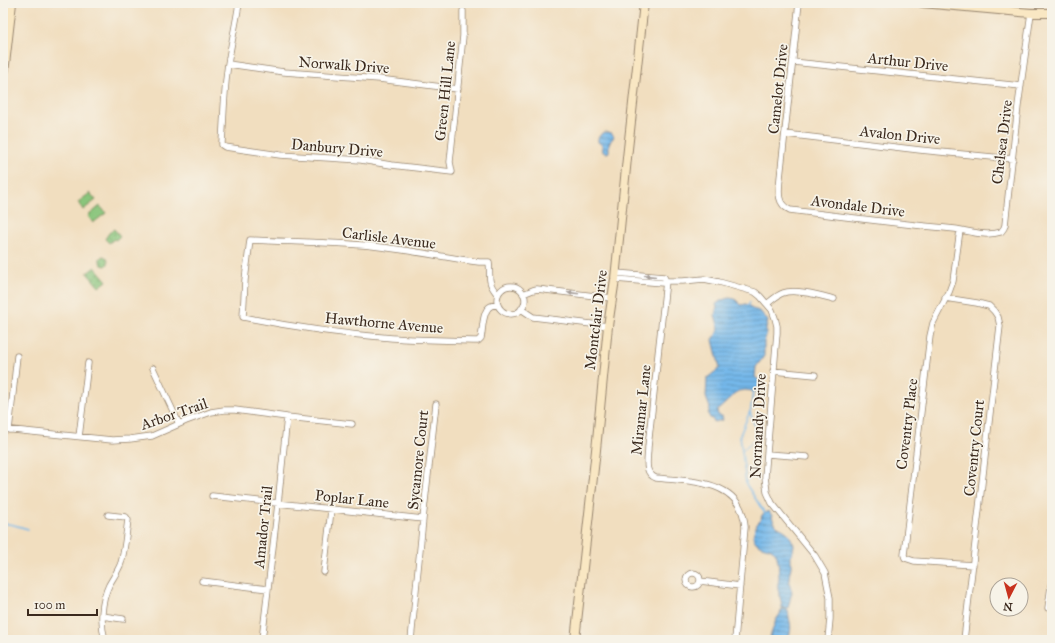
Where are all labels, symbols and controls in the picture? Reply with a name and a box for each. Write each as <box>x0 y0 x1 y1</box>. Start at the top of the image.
street label: Green Hill Lane <box>431 40 459 142</box>
street label: Camelot Drive <box>764 43 792 135</box>
street label: Arthur Drive <box>866 49 949 75</box>
street label: Norwalk Drive <box>298 53 390 77</box>
street label: Chelsea Drive <box>988 99 1016 185</box>
street label: Avalon Drive <box>858 122 941 148</box>
street label: Danbury Drive <box>290 135 384 161</box>
street label: Avondale Drive <box>809 191 906 221</box>
street label: Carlisle Avenue <box>341 223 437 253</box>
street label: Montclair Drive <box>581 269 611 371</box>
one-way arrow <box>644 273 656 279</box>
one-way arrow <box>567 290 580 297</box>
street label: Hawthorne Avenue <box>324 309 444 337</box>
street label: Miramar Lane <box>627 364 655 456</box>
street label: Normandy Drive <box>746 373 770 479</box>
street label: Coventry Place <box>892 377 922 471</box>
street label: Arbor Trail <box>137 394 211 434</box>
street label: Coventry Court <box>960 398 988 497</box>
street label: Sycamore Court <box>404 409 432 511</box>
street label: Amador Trail <box>250 484 276 570</box>
street label: Poplar Lane <box>314 486 390 512</box>
north arrow <box>989 577 1029 617</box>
scale bar <box>28 591 97 617</box>
text: 100 m <box>34 598 65 612</box>
text: N <box>1002 599 1013 613</box>

